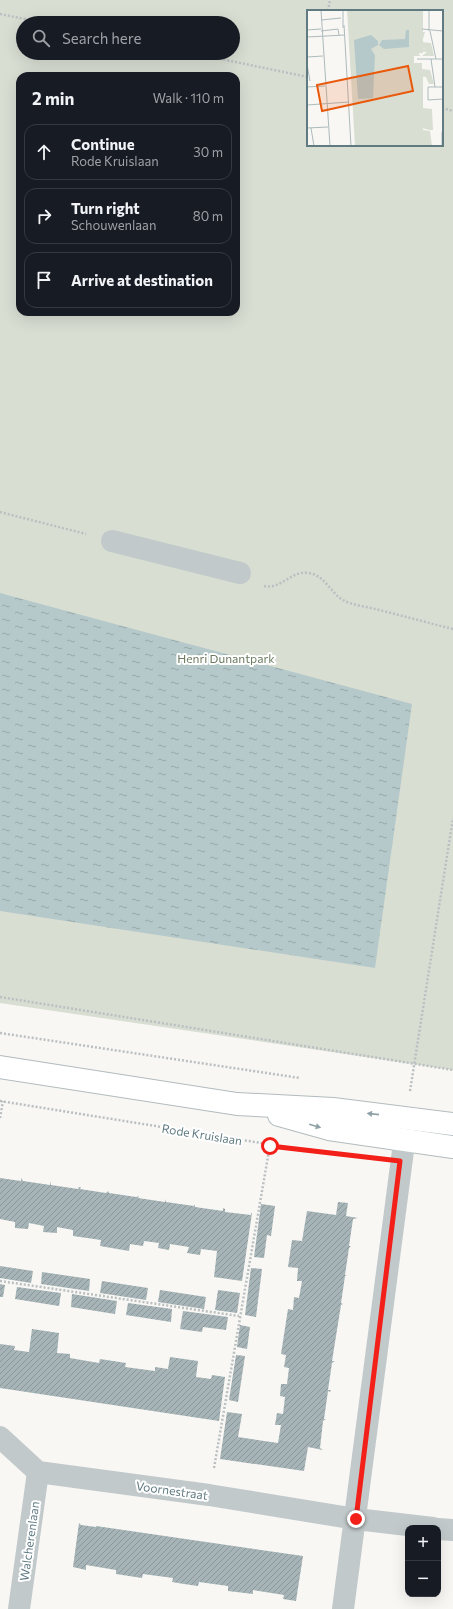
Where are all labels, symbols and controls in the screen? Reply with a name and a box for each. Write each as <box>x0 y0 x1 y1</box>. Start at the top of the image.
inset map <box>307 10 443 146</box>
search box <box>16 16 240 60</box>
icon: search <box>30 27 52 49</box>
text: Search here <box>62 29 141 47</box>
text: 2 min <box>32 88 74 109</box>
text: Walk · 110 m <box>153 90 224 106</box>
text: Continue <box>71 135 135 153</box>
icon: ahead <box>33 141 55 163</box>
text: 30 m <box>193 144 223 160</box>
text: Rode Kruislaan <box>71 153 159 169</box>
text: Turn right <box>71 199 140 217</box>
icon: right <box>33 205 55 227</box>
text: 80 m <box>193 208 223 224</box>
text: Schouwenlaan <box>71 217 156 233</box>
icon: arrive <box>33 269 55 291</box>
text: Arrive at destination <box>71 271 213 289</box>
park label: Henri Dunantpark <box>177 651 275 665</box>
one-way arrow <box>367 1110 379 1117</box>
street label: Rode Kruislaan <box>161 1121 243 1147</box>
one-way arrow <box>309 1123 322 1129</box>
route start <box>261 1137 279 1155</box>
street label: Voornestraat <box>135 1478 209 1502</box>
street label: Walcherenlaan <box>16 1500 42 1582</box>
route end <box>347 1510 365 1528</box>
map controls <box>405 1525 441 1597</box>
button: + <box>405 1525 441 1561</box>
button: − <box>405 1561 441 1597</box>

